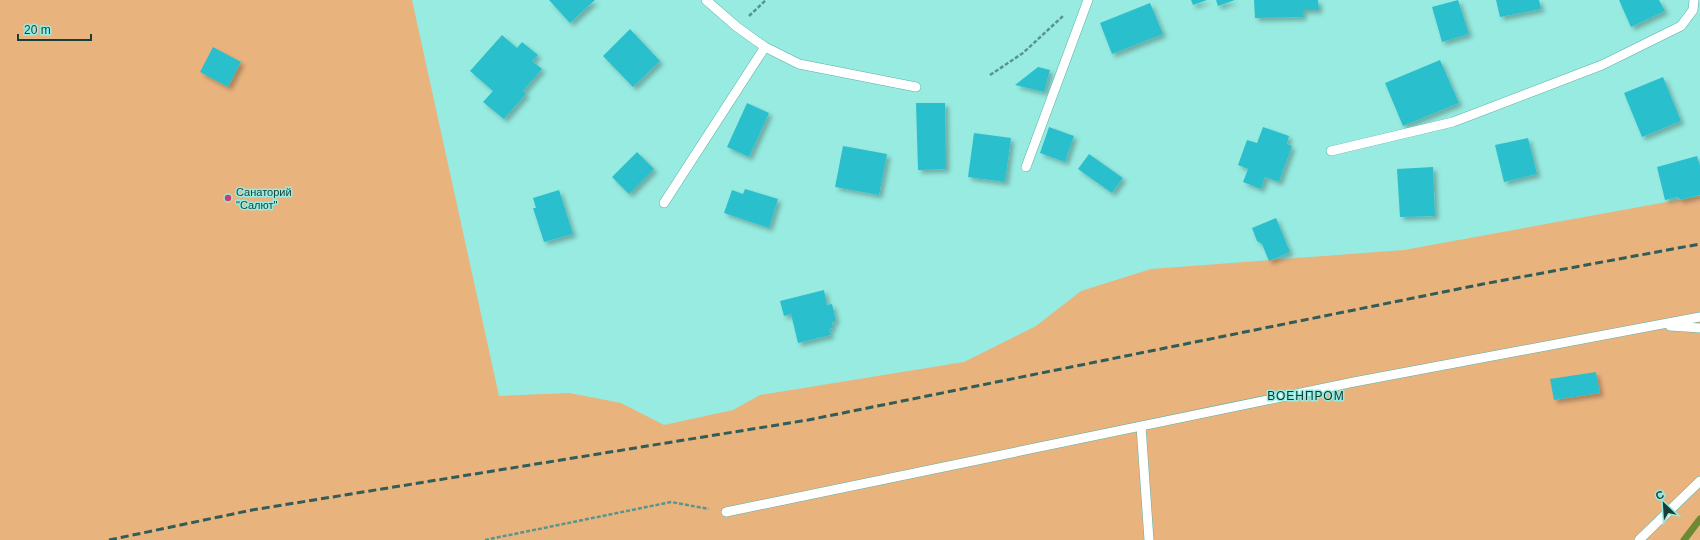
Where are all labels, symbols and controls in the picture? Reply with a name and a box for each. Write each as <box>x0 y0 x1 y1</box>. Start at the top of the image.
scale bar <box>18 16 91 42</box>
text: 20 m <box>24 23 51 37</box>
place label: Санаторий "Салют" <box>236 186 292 211</box>
marker: Санаторий "Салют" <box>223 193 233 203</box>
district label: ВОЕНПРОМ <box>1267 389 1345 403</box>
north arrow <box>1644 484 1684 524</box>
text: С <box>1654 488 1666 502</box>

